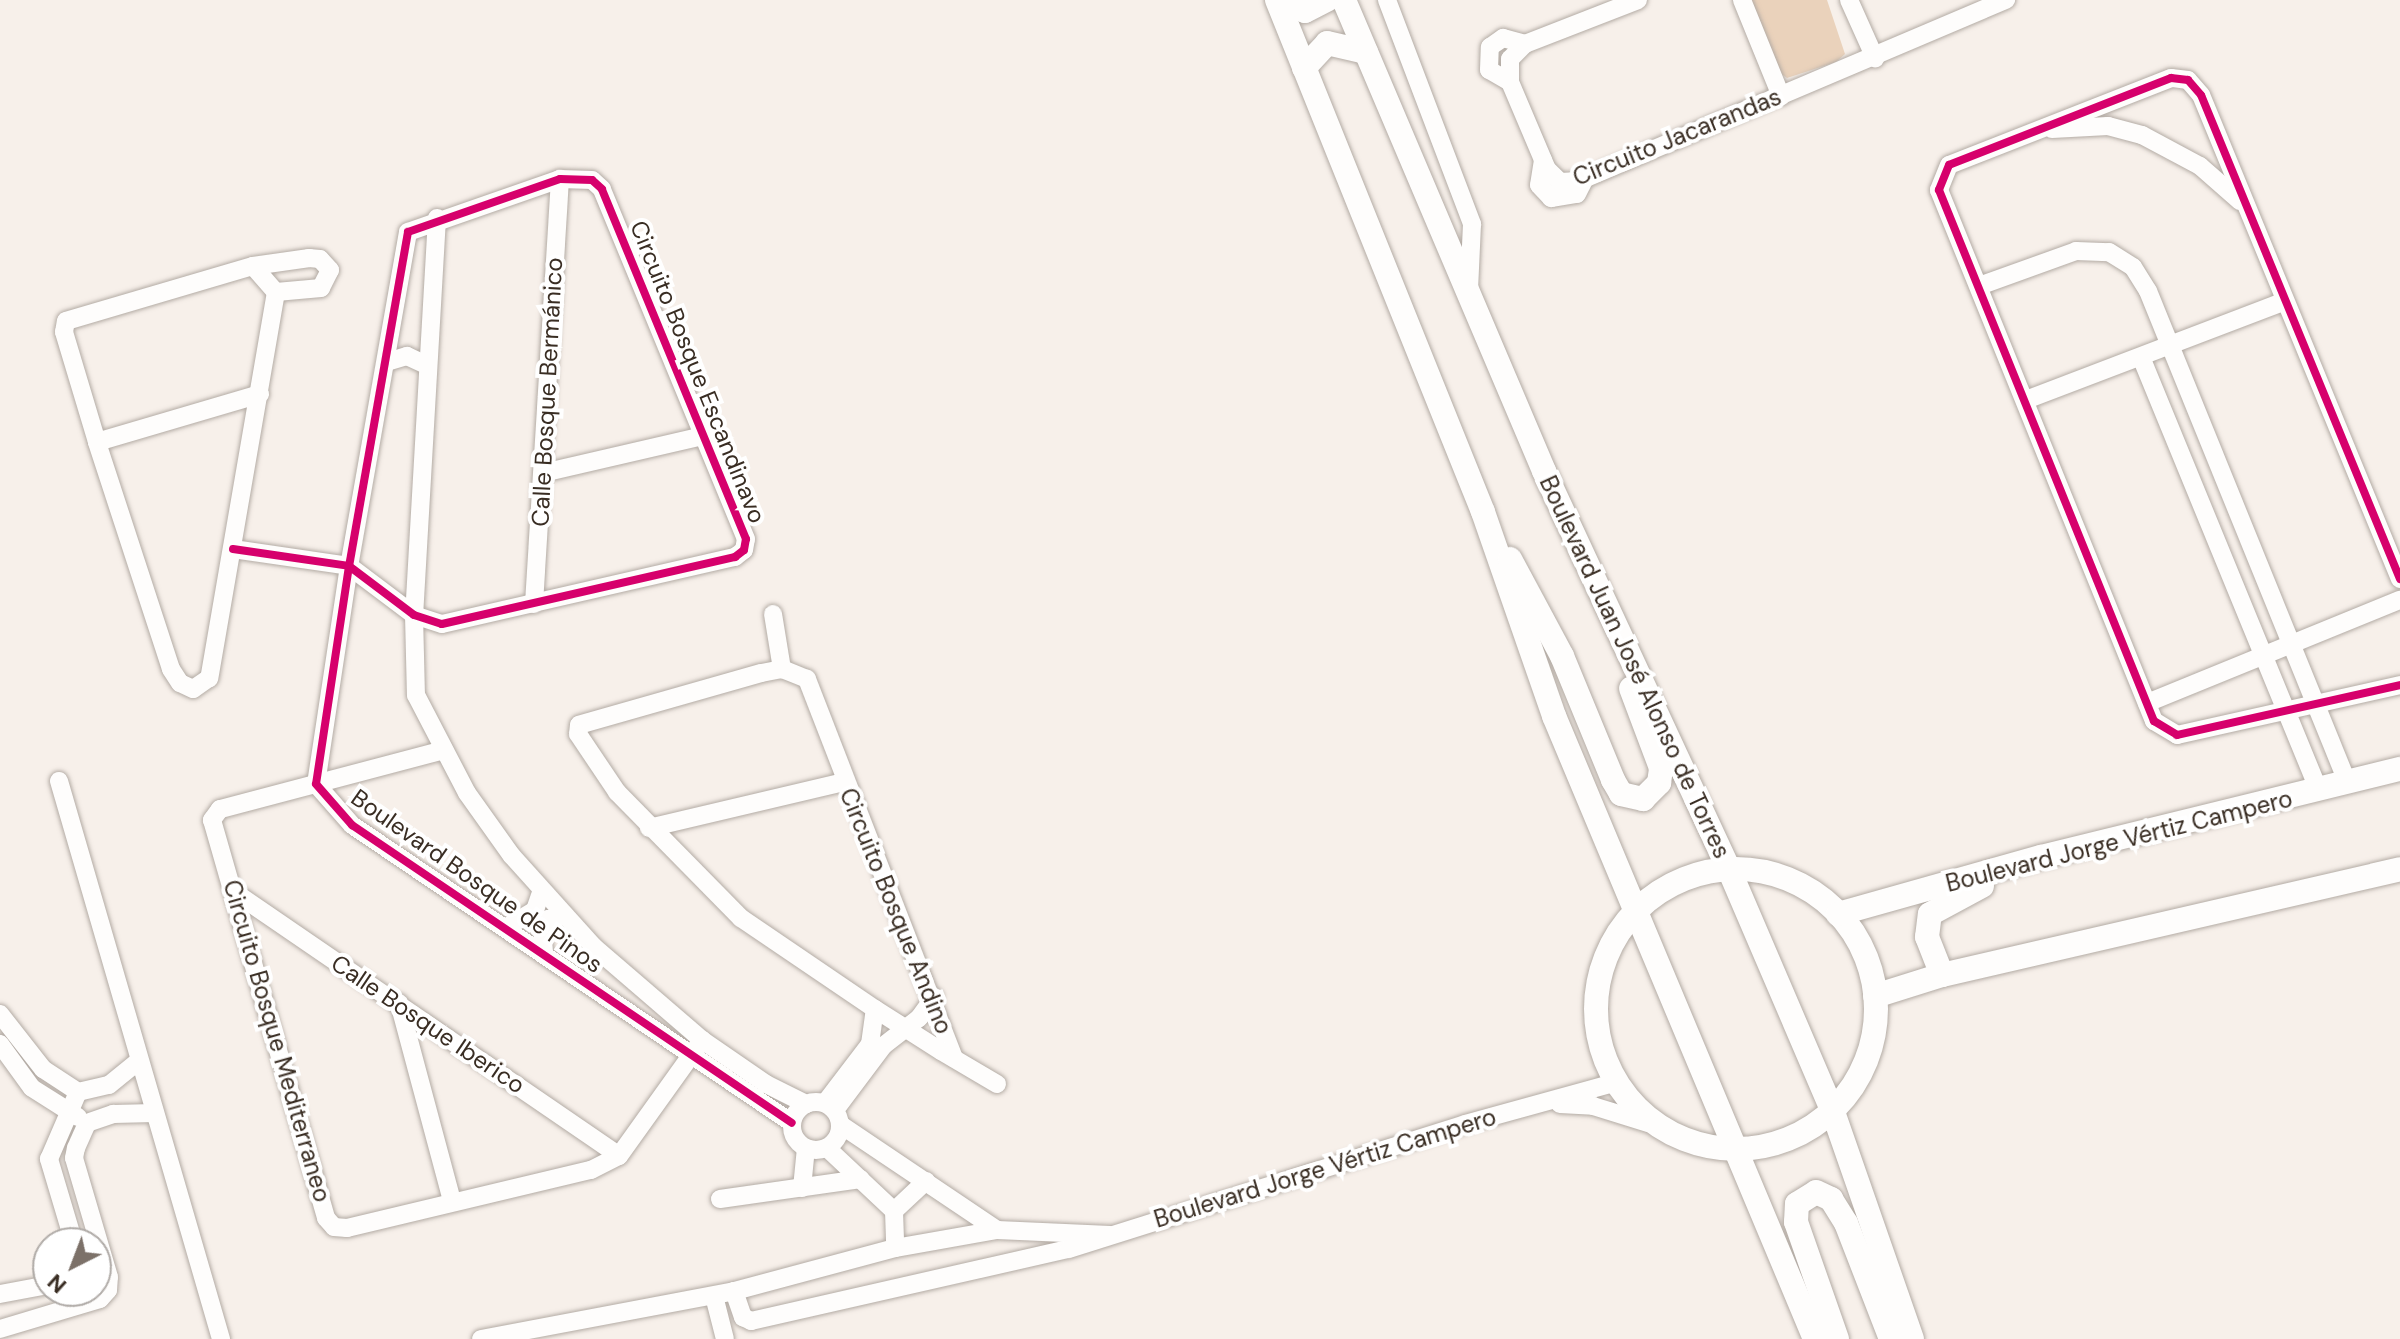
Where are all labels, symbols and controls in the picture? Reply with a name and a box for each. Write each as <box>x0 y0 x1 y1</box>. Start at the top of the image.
street label: Circuito Jacarandas <box>1569 82 1785 192</box>
street label: Circuito Bosque Escandinavo <box>624 217 772 527</box>
street label: Calle Bosque Bermánico <box>526 257 568 527</box>
street label: Boulevard Juan José Alonso de Torres <box>1533 471 1737 863</box>
street label: Boulevard Bosque de Pinos <box>346 783 608 979</box>
street label: Circuito Bosque Andino <box>833 784 959 1038</box>
street label: Boulevard Jorge Vértiz Campero <box>1943 784 2295 898</box>
street label: Circuito Bosque Mediterraneo <box>217 877 337 1205</box>
street label: Calle Bosque Iberico <box>326 948 530 1100</box>
street label: Boulevard Jorge Vértiz Campero <box>1150 1102 1500 1234</box>
north arrow <box>32 1227 112 1307</box>
text: N <box>41 1268 73 1300</box>

